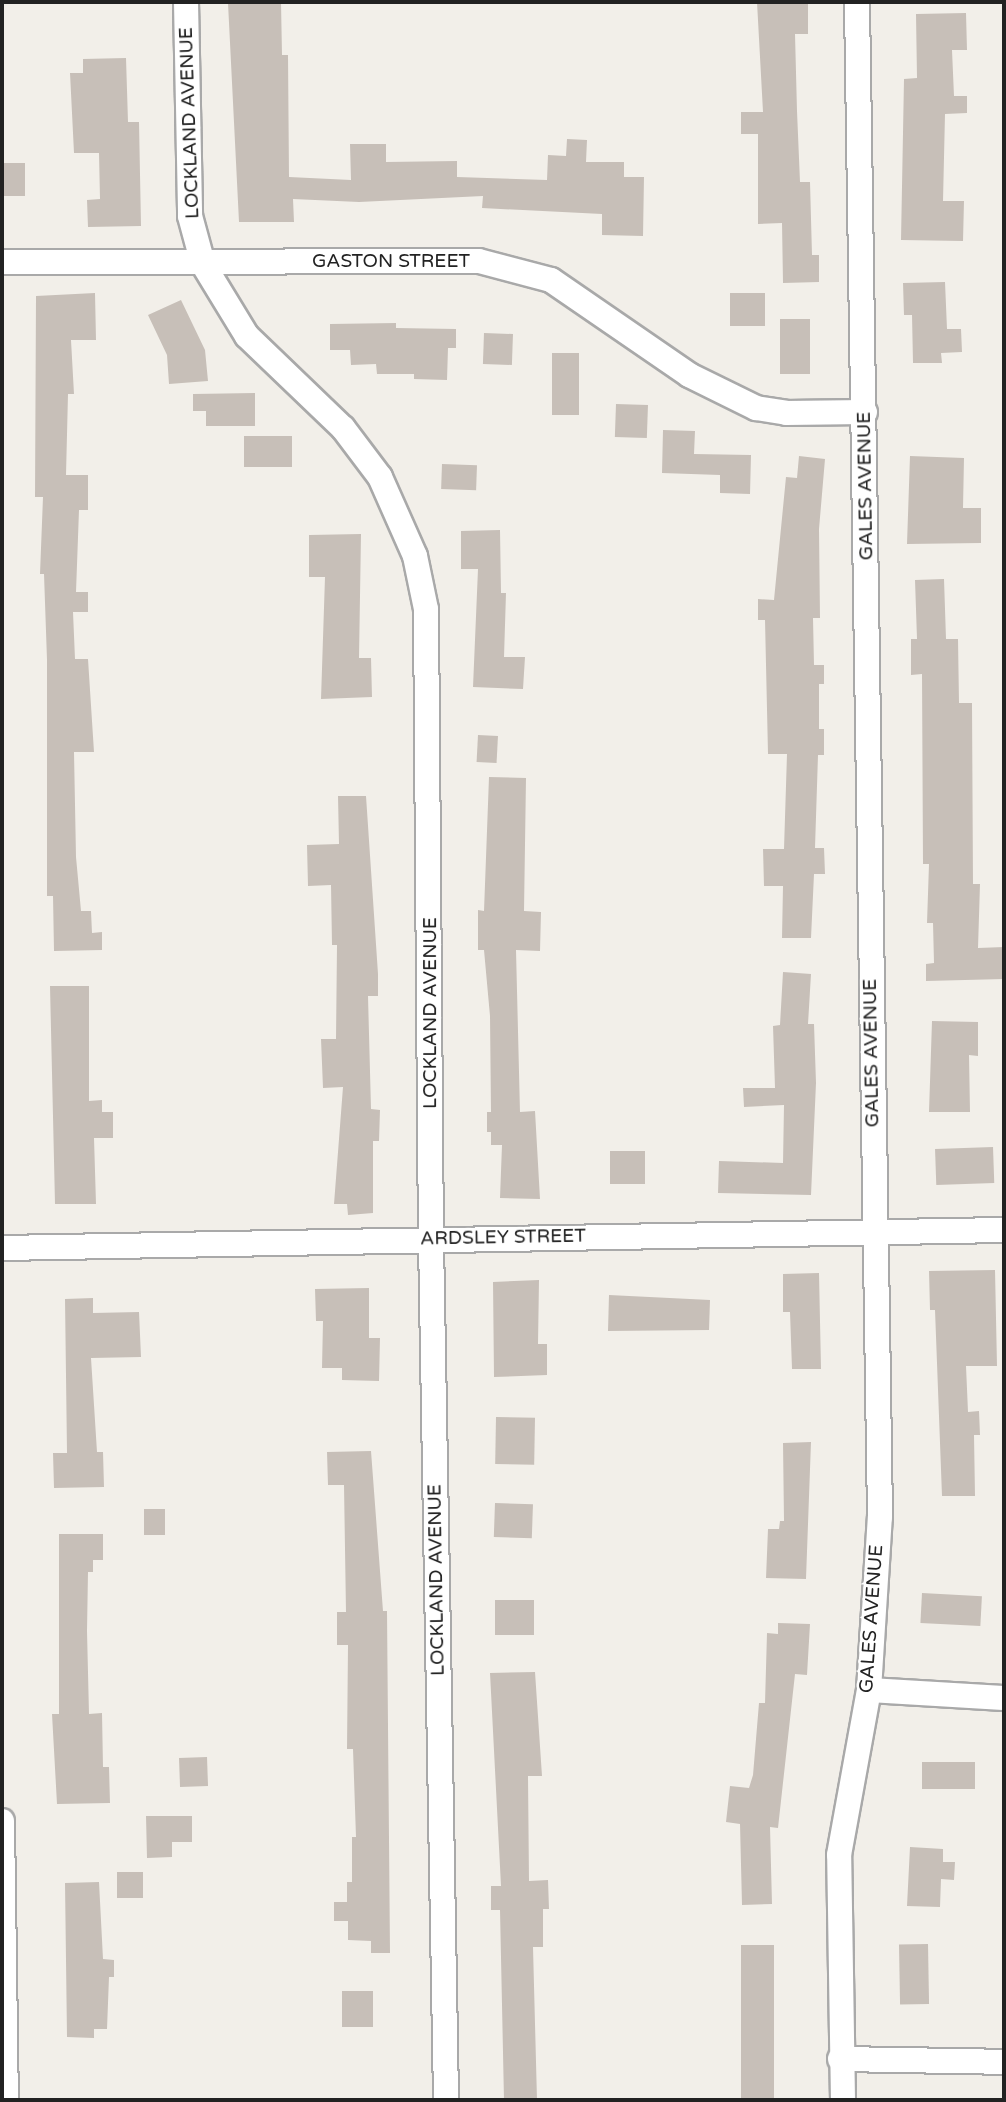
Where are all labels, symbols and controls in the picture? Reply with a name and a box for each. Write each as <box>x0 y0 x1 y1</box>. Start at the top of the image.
street label: LOCKLAND AVENUE <box>175 27 205 219</box>
street label: GASTON STREET <box>312 251 470 273</box>
street label: GALES AVENUE <box>853 411 879 561</box>
street label: LOCKLAND AVENUE <box>420 917 442 1109</box>
street label: GALES AVENUE <box>859 978 885 1128</box>
street label: ARDSLEY STREET <box>420 1225 586 1251</box>
street label: LOCKLAND AVENUE <box>424 1484 450 1676</box>
street label: GALES AVENUE <box>855 1544 889 1694</box>

